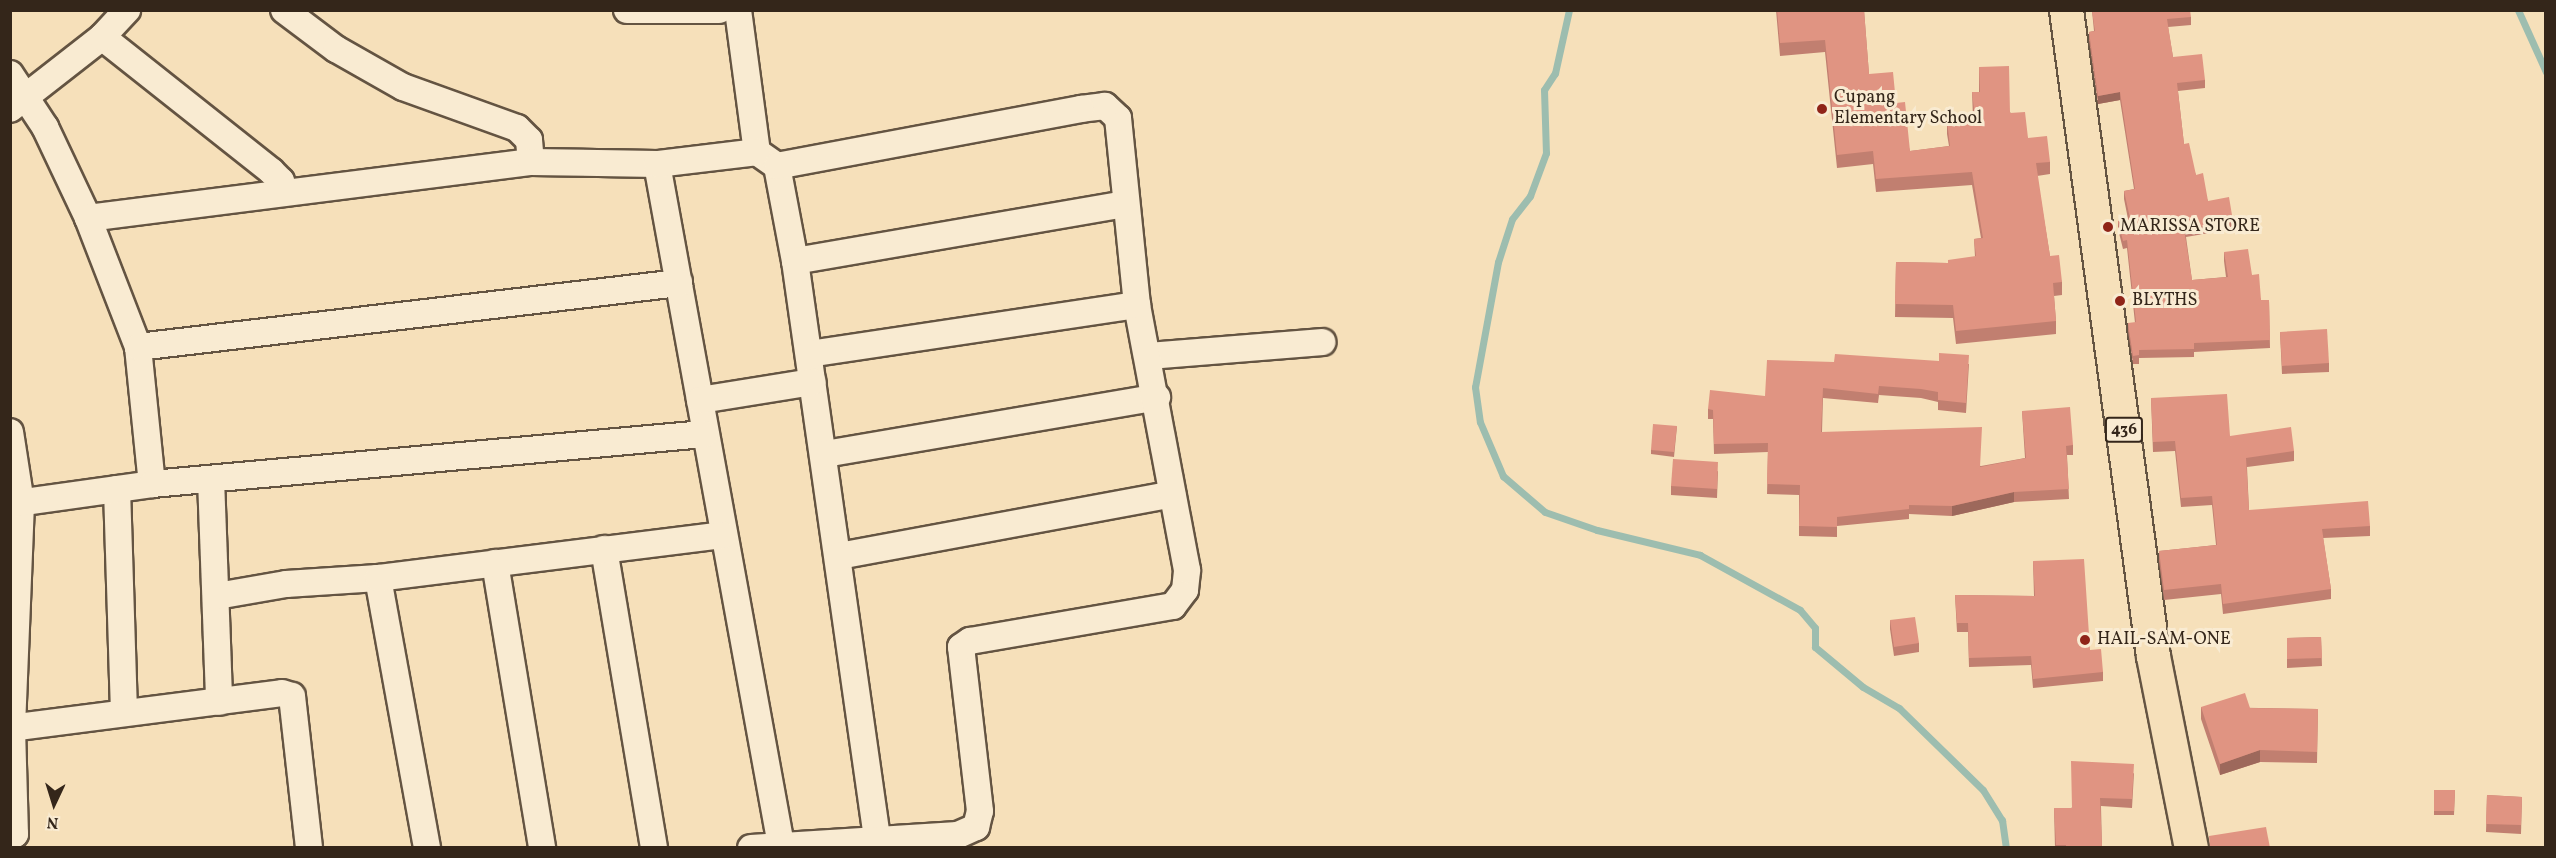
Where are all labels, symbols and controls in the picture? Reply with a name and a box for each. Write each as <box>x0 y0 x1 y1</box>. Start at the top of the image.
place label: Cupang Elementary School <box>1834 88 1983 130</box>
marker: Cupang Elementary School <box>1815 102 1829 116</box>
place label: MARISSA STORE <box>2120 216 2260 238</box>
marker: MARISSA STORE <box>2101 220 2115 234</box>
place label: BLYTHS <box>2132 290 2197 312</box>
marker: BLYTHS <box>2113 294 2127 308</box>
road number: 436 <box>2104 417 2144 443</box>
place label: HAIL-SAM-ONE <box>2097 629 2231 651</box>
marker: HAIL-SAM-ONE <box>2078 633 2092 647</box>
north arrow <box>24 774 84 834</box>
text: N <box>46 811 59 833</box>

